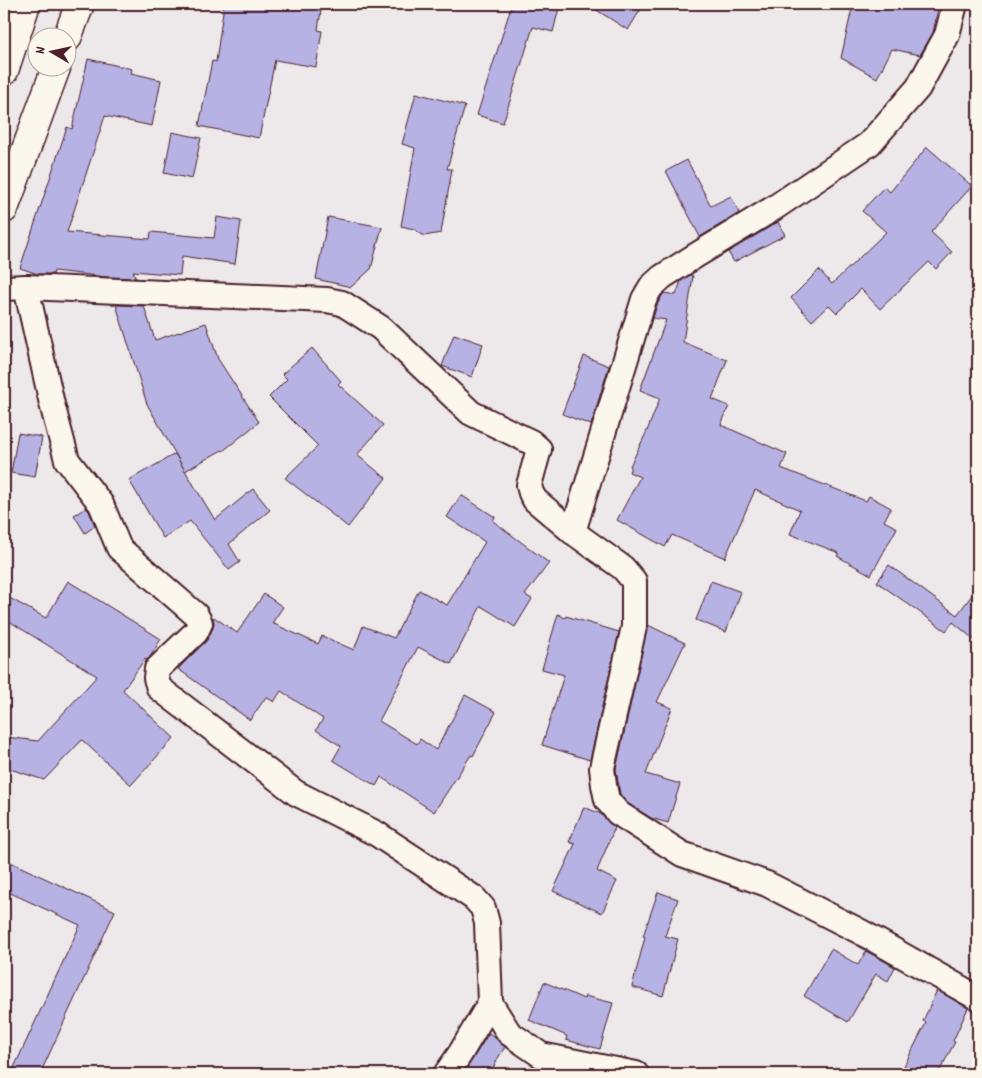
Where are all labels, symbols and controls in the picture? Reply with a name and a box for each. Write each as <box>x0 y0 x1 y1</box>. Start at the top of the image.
north arrow <box>28 28 78 78</box>
text: N <box>31 45 52 55</box>

